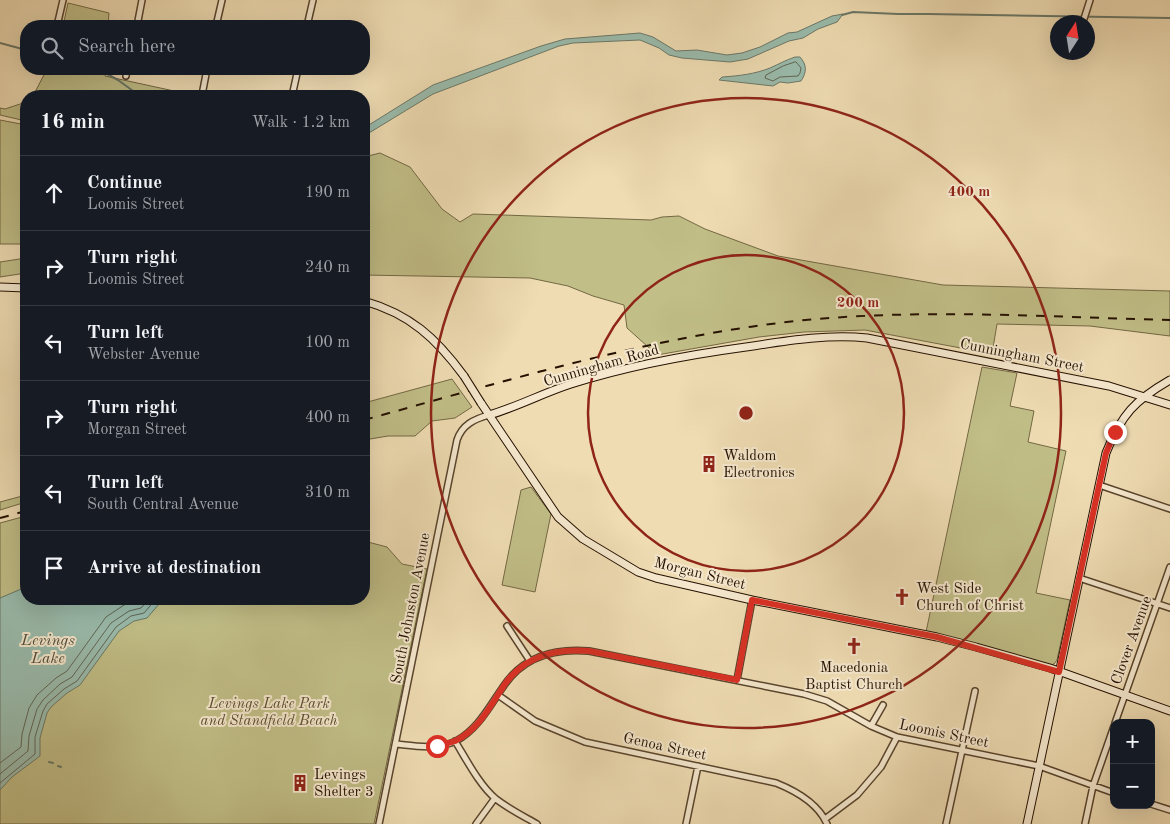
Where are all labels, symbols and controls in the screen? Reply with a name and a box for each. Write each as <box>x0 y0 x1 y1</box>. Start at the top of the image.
north arrow <box>1050 15 1095 60</box>
search box <box>20 20 370 75</box>
icon: search <box>38 34 66 62</box>
text: Search here <box>78 38 175 57</box>
text: 16 min <box>40 112 105 133</box>
text: Walk · 1.2 km <box>252 115 350 131</box>
text: Continue <box>87 174 162 193</box>
icon: ahead <box>40 179 68 207</box>
text: 190 m <box>305 185 350 201</box>
text: 400 m <box>948 185 990 200</box>
text: Loomis Street <box>87 197 184 213</box>
text: Turn right <box>87 249 177 268</box>
icon: right <box>40 254 68 282</box>
text: 240 m <box>305 260 350 276</box>
text: Loomis Street <box>87 272 184 288</box>
text: 200 m <box>837 296 879 311</box>
text: Turn left <box>87 324 164 343</box>
icon: left <box>40 329 68 357</box>
text: 100 m <box>305 335 350 351</box>
street label: Cunningham Street <box>958 337 1085 376</box>
street label: Cunningham Road <box>542 343 661 390</box>
text: Webster Avenue <box>87 347 200 363</box>
text: Turn right <box>87 399 177 418</box>
icon: right <box>40 404 68 432</box>
centre of rings <box>737 404 755 422</box>
text: 400 m <box>305 410 350 426</box>
route end <box>1104 421 1127 444</box>
text: Morgan Street <box>87 422 187 438</box>
place label: Waldom Electronics <box>723 449 795 481</box>
building icon: Waldom Electronics <box>699 454 719 474</box>
text: Turn left <box>87 474 164 493</box>
icon: left <box>40 479 68 507</box>
text: 310 m <box>305 485 350 501</box>
text: South Central Avenue <box>87 497 239 513</box>
street label: South Johnston Avenue <box>389 532 433 685</box>
icon: arrive <box>40 554 68 582</box>
street label: Morgan Street <box>652 556 747 593</box>
text: Arrive at destination <box>87 559 261 578</box>
place label: West Side Church of Christ <box>916 582 1024 614</box>
church icon: West Side Church of Christ <box>892 587 912 607</box>
street label: Clover Avenue <box>1109 594 1155 687</box>
water label: Levings Lake <box>20 633 75 667</box>
church icon: Macedonia Baptist Church <box>844 636 864 656</box>
place label: Macedonia Baptist Church <box>805 661 903 693</box>
park label: Levings Lake Park and Standfield Beach <box>201 697 338 729</box>
street label: Loomis Street <box>897 718 990 751</box>
map controls <box>1110 719 1155 809</box>
button: + <box>1110 719 1155 764</box>
street label: Genoa Street <box>622 731 708 764</box>
route start <box>426 735 449 758</box>
button: − <box>1110 764 1155 809</box>
place label: Levings Shelter 3 <box>314 768 374 800</box>
building icon: Levings Shelter 3 <box>290 773 310 793</box>

